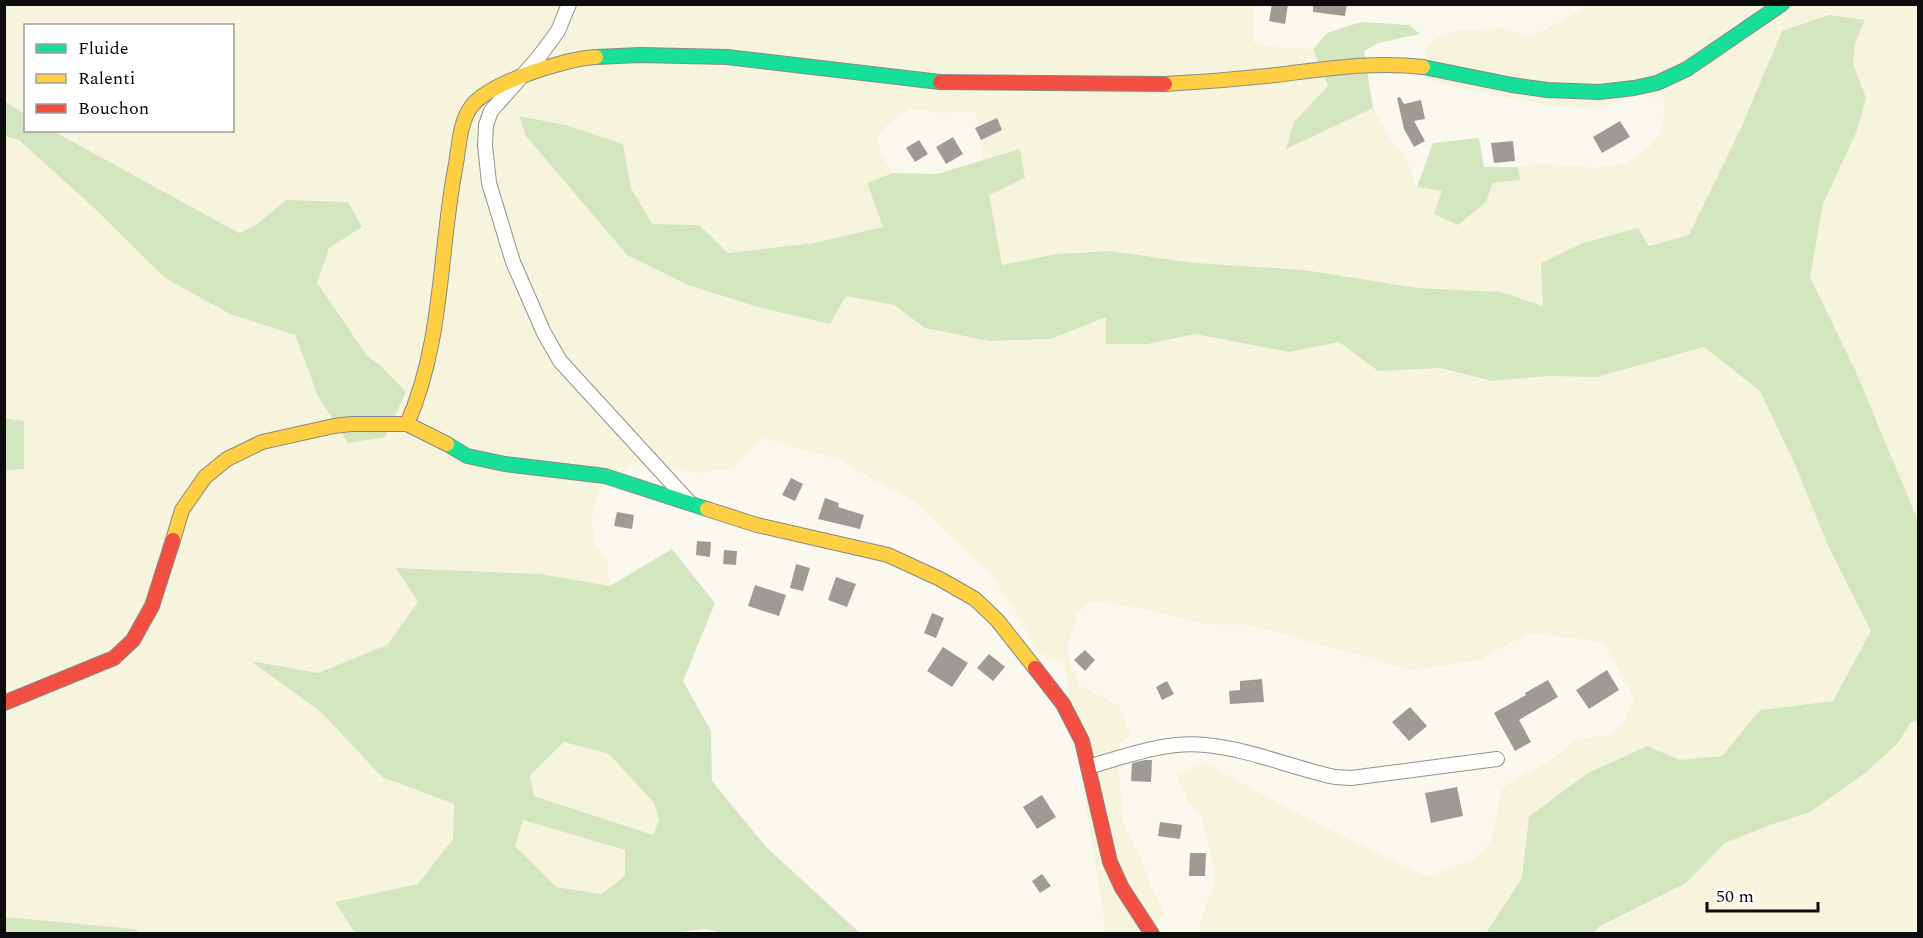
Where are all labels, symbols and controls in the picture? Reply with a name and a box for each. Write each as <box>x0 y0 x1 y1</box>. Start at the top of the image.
legend <box>24 24 234 132</box>
text: Fluide <box>78 35 129 62</box>
text: Ralenti <box>78 65 135 92</box>
text: Bouchon <box>78 95 149 122</box>
scale bar <box>1707 875 1818 913</box>
text: 50 m <box>1716 883 1754 910</box>

